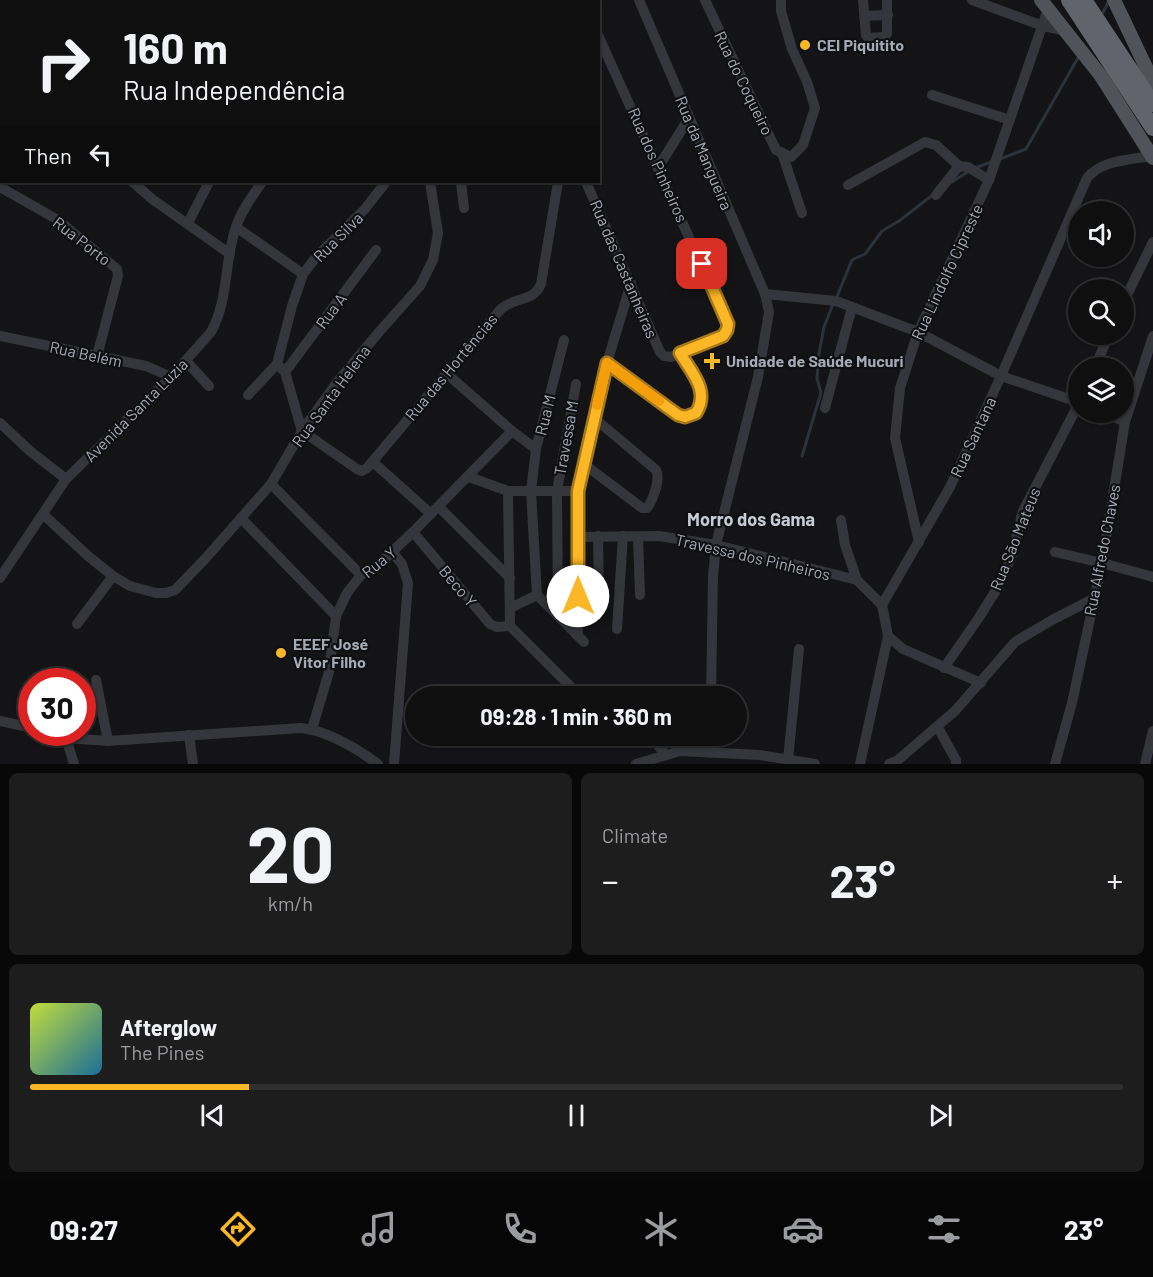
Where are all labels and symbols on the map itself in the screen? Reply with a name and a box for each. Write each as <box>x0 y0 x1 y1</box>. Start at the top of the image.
street label: Rua do Coqueiro <box>711 28 778 138</box>
place label: CEI Piquitito <box>817 35 904 54</box>
marker: CEI Piquitito <box>798 38 812 52</box>
street label: Rua da Mangueira <box>672 93 737 213</box>
street label: Rua dos Pinheiros <box>625 104 692 225</box>
street label: Rua das Castanheiras <box>587 197 662 341</box>
street label: Rua Lindolfo Cipreste <box>907 201 986 343</box>
street label: Rua Silva <box>309 208 366 265</box>
street label: Rua Porto <box>50 212 115 269</box>
pin <box>676 238 727 289</box>
street label: Rua A <box>311 289 350 332</box>
street label: Rua das Hortências <box>400 309 501 424</box>
street label: Rua Belém <box>48 337 124 370</box>
street label: Rua Santa Helena <box>287 341 374 450</box>
place label: Unidade de Saúde Mucuri <box>726 351 904 370</box>
marker: Unidade de Saúde Mucuri <box>703 352 721 370</box>
street label: Avenida Santa Luzia <box>80 354 191 465</box>
street label: Rua M <box>530 393 559 437</box>
street label: Rua Santana <box>946 394 999 480</box>
street label: Travessa M <box>550 399 581 477</box>
street label: Rua Alfredo Chaves <box>1079 483 1124 617</box>
street label: Rua São Mateus <box>985 485 1044 593</box>
district label: Morro dos Gama <box>687 508 815 530</box>
street label: Travessa dos Pinheiros <box>674 529 832 584</box>
street label: Rua Y <box>358 542 400 581</box>
street label: Beco Y <box>436 561 481 610</box>
position arrow <box>546 564 610 628</box>
place label: EEEF José Vitor Filho <box>293 634 368 671</box>
marker: EEEF José Vitor Filho <box>274 646 288 660</box>
speed limit sign: 30 <box>18 668 96 746</box>

